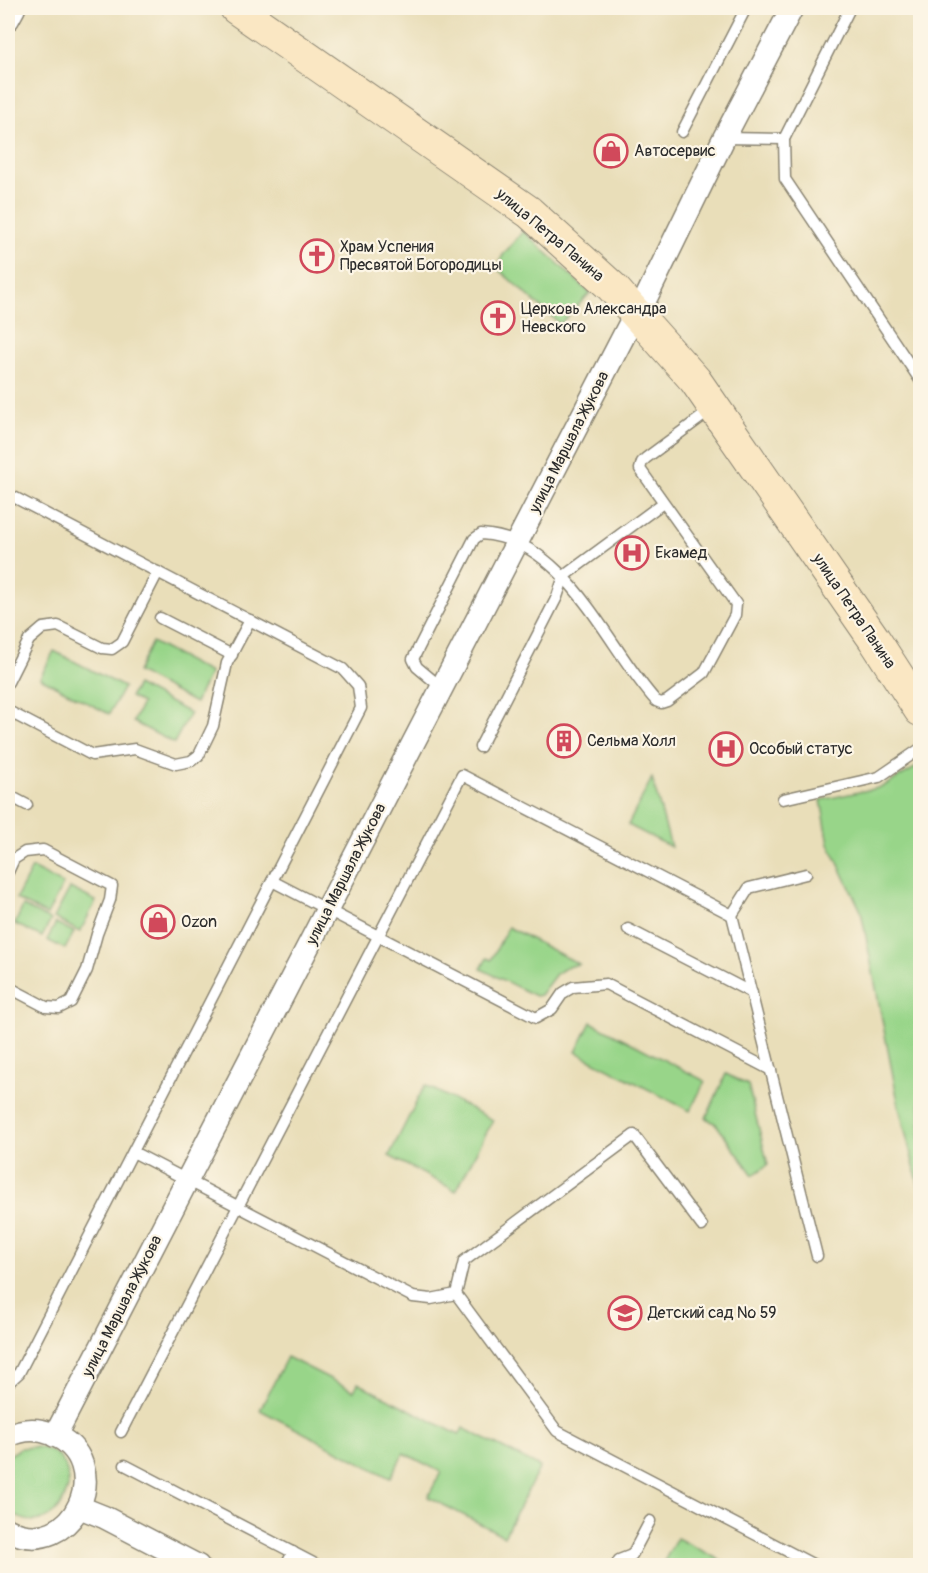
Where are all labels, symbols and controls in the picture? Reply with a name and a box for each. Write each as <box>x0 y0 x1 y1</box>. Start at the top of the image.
shop icon: Автосервис <box>593 133 629 169</box>
place label: Автосервис <box>634 141 716 161</box>
street label: улица Петра Панина <box>491 183 608 286</box>
place label: Храм Успения Пресвятой Богородицы <box>340 237 502 275</box>
church icon: Храм Успения Пресвятой Богородицы <box>299 238 335 274</box>
place label: Церковь Александра Невского <box>521 299 666 337</box>
church icon: Церковь Александра Невского <box>480 300 516 336</box>
street label: улица Маршала Жукова <box>524 368 613 517</box>
hospital icon: Екамед <box>614 535 650 571</box>
place label: Екамед <box>655 543 707 563</box>
street label: улица Петра Панина <box>807 549 900 672</box>
building icon: Сельма Холл <box>546 723 582 759</box>
place label: Сельма Холл <box>587 731 676 751</box>
hospital icon: Особый статус <box>708 731 744 767</box>
place label: Особый статус <box>749 739 853 759</box>
street label: улица Маршала Жукова <box>301 800 390 949</box>
shop icon: Ozon <box>140 904 176 940</box>
place label: Ozon <box>181 912 217 932</box>
street label: улица Маршала Жукова <box>77 1232 166 1381</box>
school or university icon: Детский сад № 59 <box>607 1295 643 1331</box>
place label: Детский сад № 59 <box>647 1303 777 1323</box>

